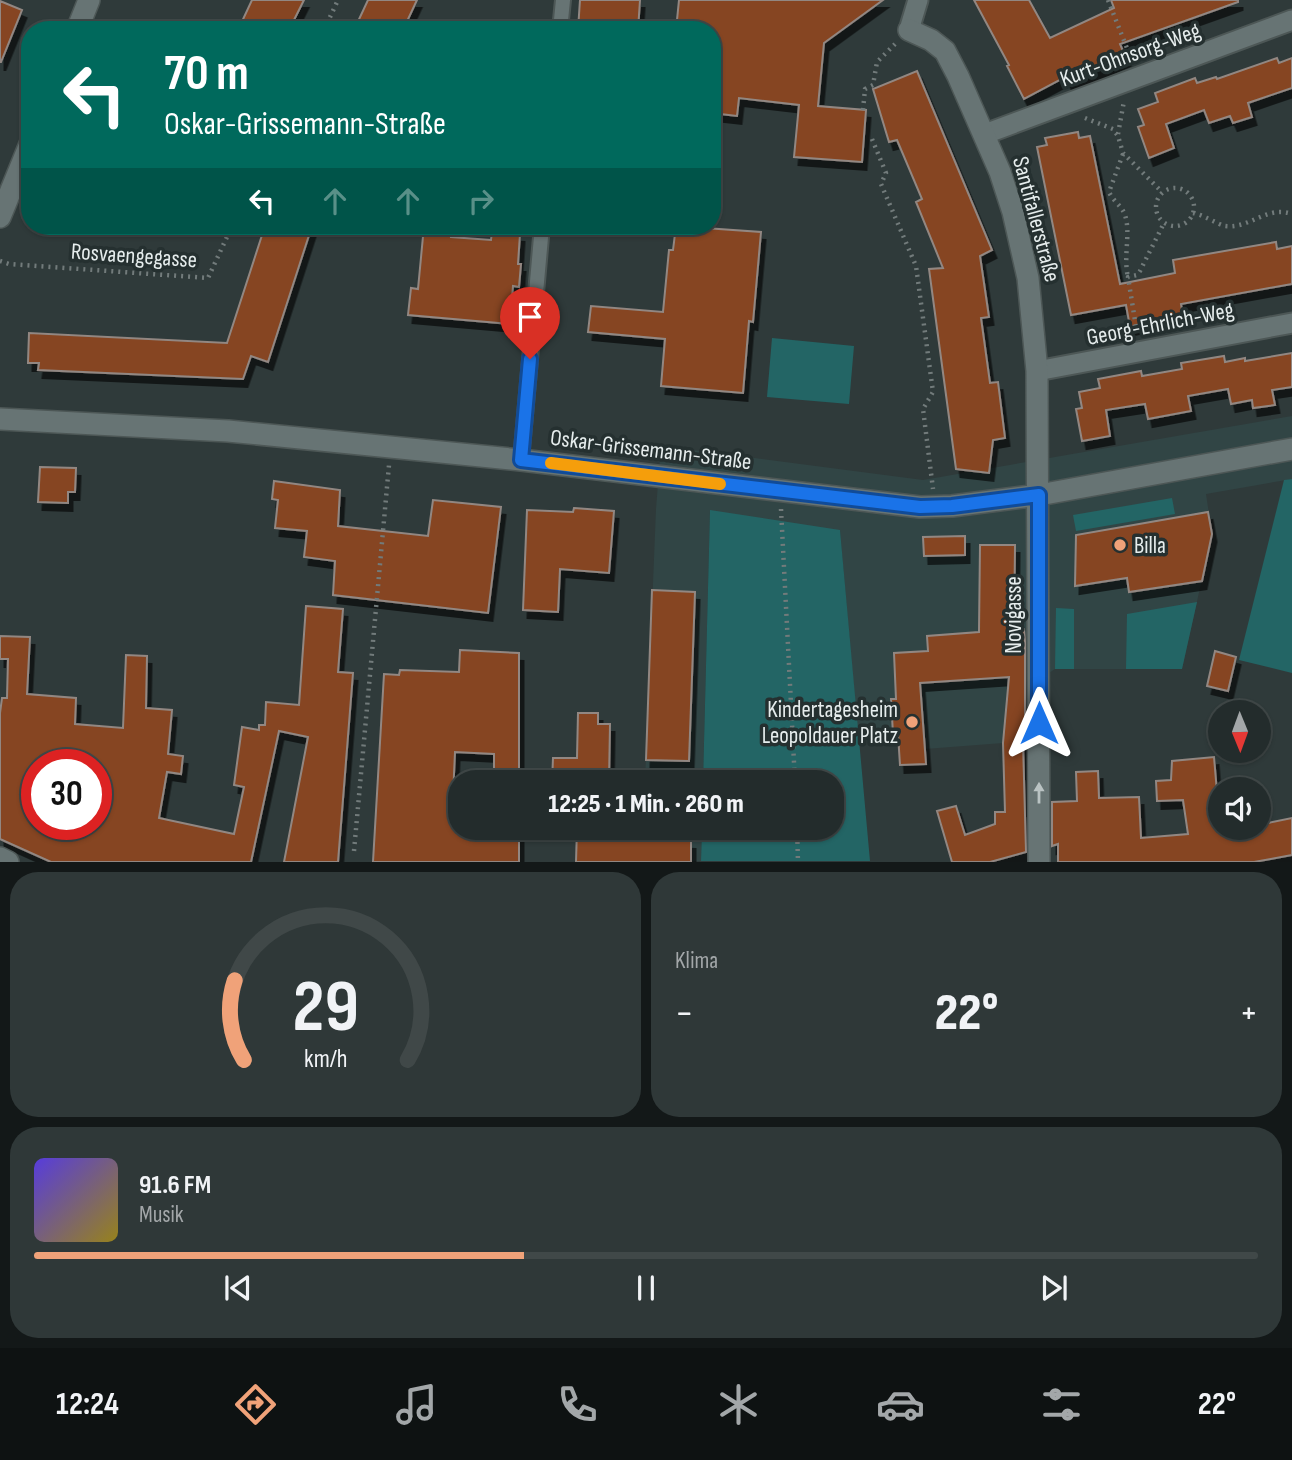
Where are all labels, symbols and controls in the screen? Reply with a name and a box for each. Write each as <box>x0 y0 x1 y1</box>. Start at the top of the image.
street label: Kurt-Ohnsorg-Weg <box>1056 17 1204 93</box>
text: 70 m <box>164 45 249 104</box>
icon: left <box>49 49 140 140</box>
text: Oskar-Grissemann-Straße <box>164 105 446 144</box>
street label: Santifallerstraße <box>1006 154 1066 285</box>
icon: left <box>243 182 281 220</box>
icon: ahead <box>316 182 354 220</box>
icon: ahead <box>389 182 427 220</box>
icon: right <box>462 182 500 220</box>
street label: Rosvaengegasse <box>70 238 198 274</box>
pin <box>500 287 560 359</box>
street label: Georg-Ehrlich-Weg <box>1084 296 1236 352</box>
icon: arrive <box>511 298 549 336</box>
street label: Oskar-Grissemann-Straße <box>549 424 753 476</box>
place label: Billa <box>1134 532 1166 560</box>
marker: Billa <box>1112 537 1128 553</box>
street label: Novigasse <box>1000 576 1028 654</box>
position arrow <box>1002 686 1076 760</box>
place label: Kindertagesheim Leopoldauer Platz <box>762 696 898 750</box>
north arrow <box>1208 700 1270 763</box>
map controls <box>1208 700 1271 840</box>
marker: Kindertagesheim Leopoldauer Platz <box>904 714 920 730</box>
speed limit sign: 30 <box>21 749 112 840</box>
button: sound <box>1208 777 1271 840</box>
one-way arrow <box>1033 782 1045 804</box>
text: 12:25 · 1 Min. · 260 m <box>548 789 744 820</box>
text: Klima <box>675 947 718 975</box>
text: 29 <box>292 965 359 1053</box>
text: 22° <box>935 982 998 1045</box>
text: − <box>675 991 694 1036</box>
text: + <box>1239 991 1258 1036</box>
text: km/h <box>304 1044 347 1075</box>
text: 91.6 FM <box>139 1170 211 1201</box>
text: Musik <box>139 1201 184 1229</box>
icon: previous <box>219 1269 257 1307</box>
icon: pause <box>627 1269 665 1307</box>
icon: next <box>1035 1269 1073 1307</box>
icon: directions <box>231 1380 280 1429</box>
icon: music <box>392 1380 441 1429</box>
icon: phone <box>553 1380 602 1429</box>
icon: climate <box>714 1380 763 1429</box>
icon: car <box>876 1380 925 1429</box>
icon: filters <box>1037 1380 1086 1429</box>
text: 12:24 <box>56 1385 119 1424</box>
text: 22° <box>1198 1385 1236 1424</box>

